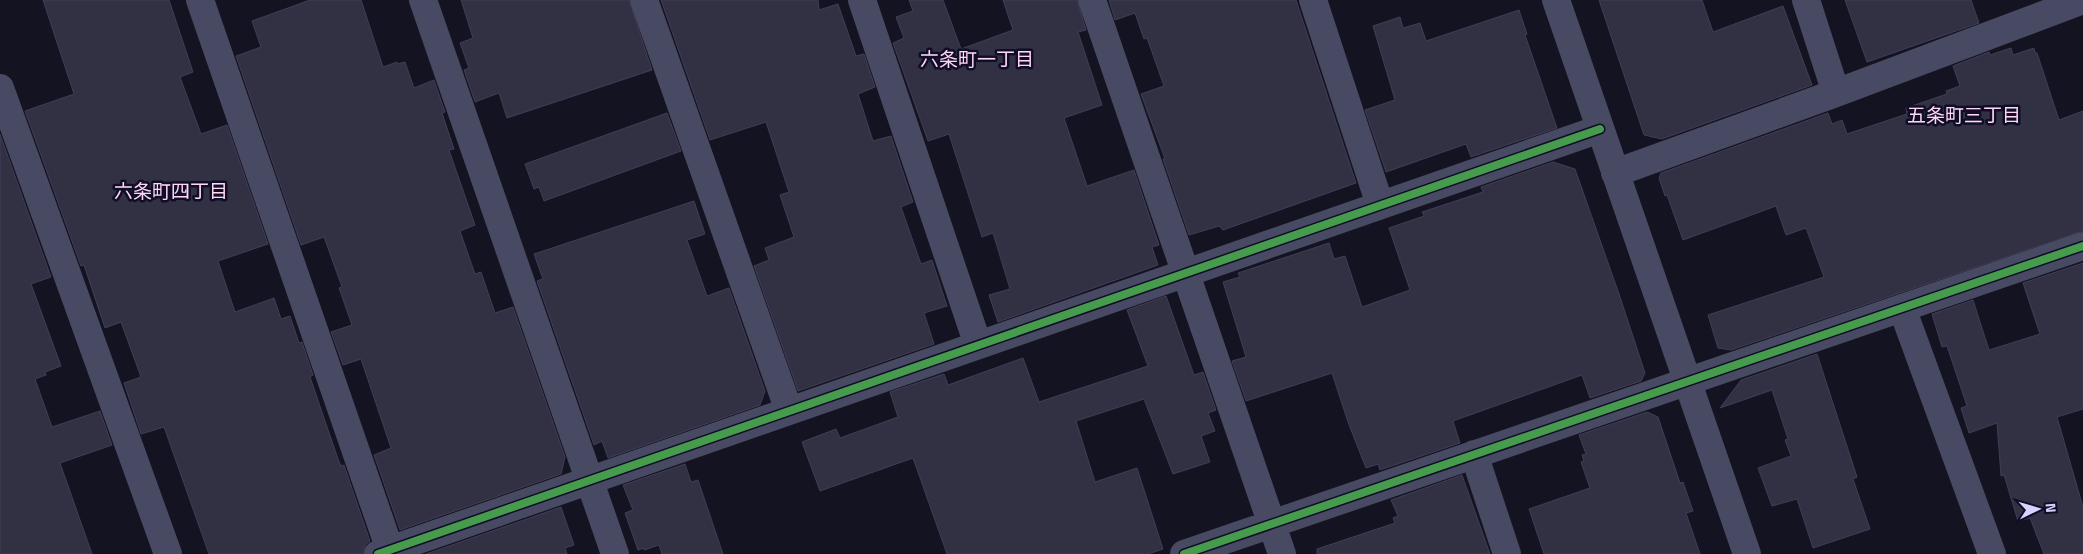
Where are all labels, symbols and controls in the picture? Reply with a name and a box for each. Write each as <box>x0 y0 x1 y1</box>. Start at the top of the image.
district label: 六条町一丁目 <box>920 44 1034 73</box>
district label: 五条町三丁目 <box>1907 100 2021 129</box>
district label: 六条町四丁目 <box>114 176 228 205</box>
north arrow <box>2013 484 2063 534</box>
text: N <box>2041 502 2062 514</box>

